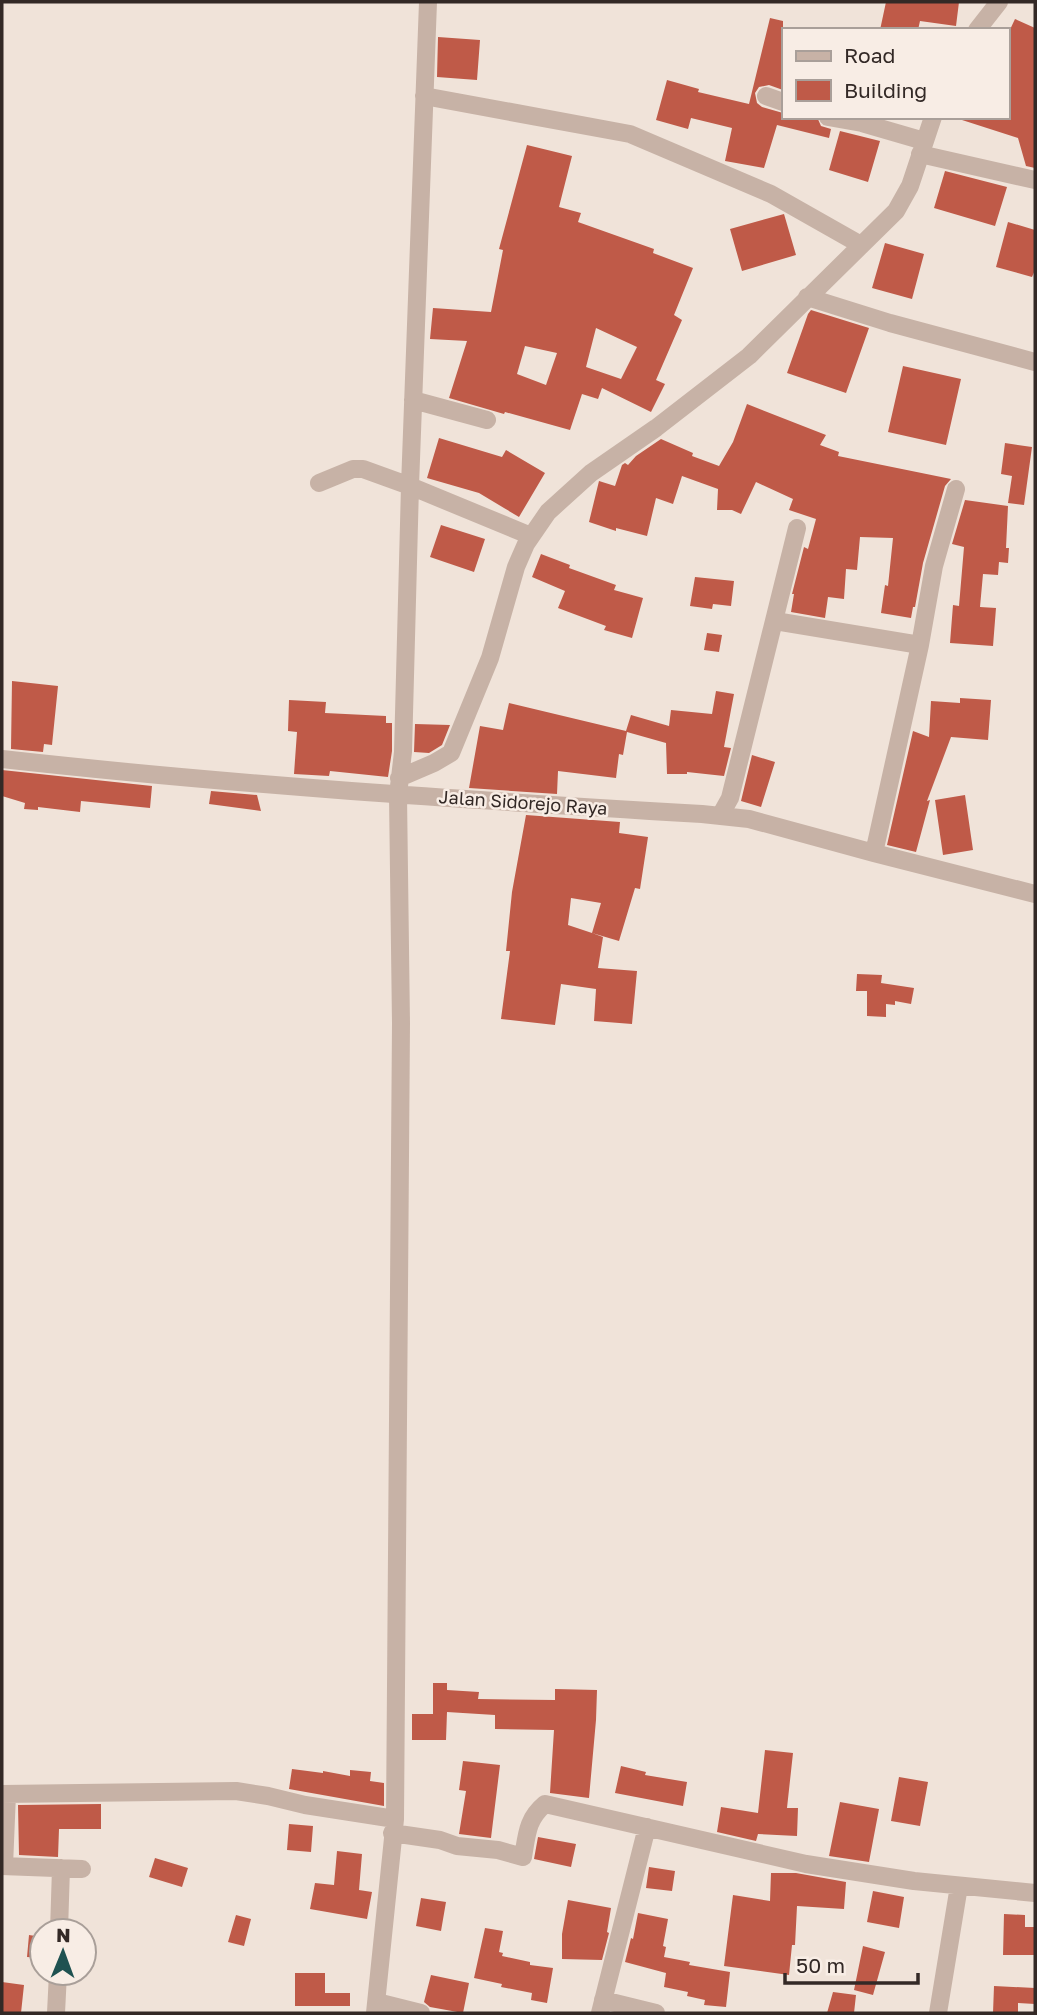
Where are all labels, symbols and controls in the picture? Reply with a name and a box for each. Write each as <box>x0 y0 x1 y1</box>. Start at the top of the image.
legend <box>782 28 1009 119</box>
text: Road <box>844 42 895 68</box>
text: Building <box>844 77 927 103</box>
street label: Jalan Sidorejo Raya <box>438 785 608 819</box>
north arrow <box>28 1917 98 1987</box>
text: N <box>56 1923 71 1946</box>
scale bar <box>785 1941 918 1985</box>
text: 50 m <box>796 1952 845 1978</box>

